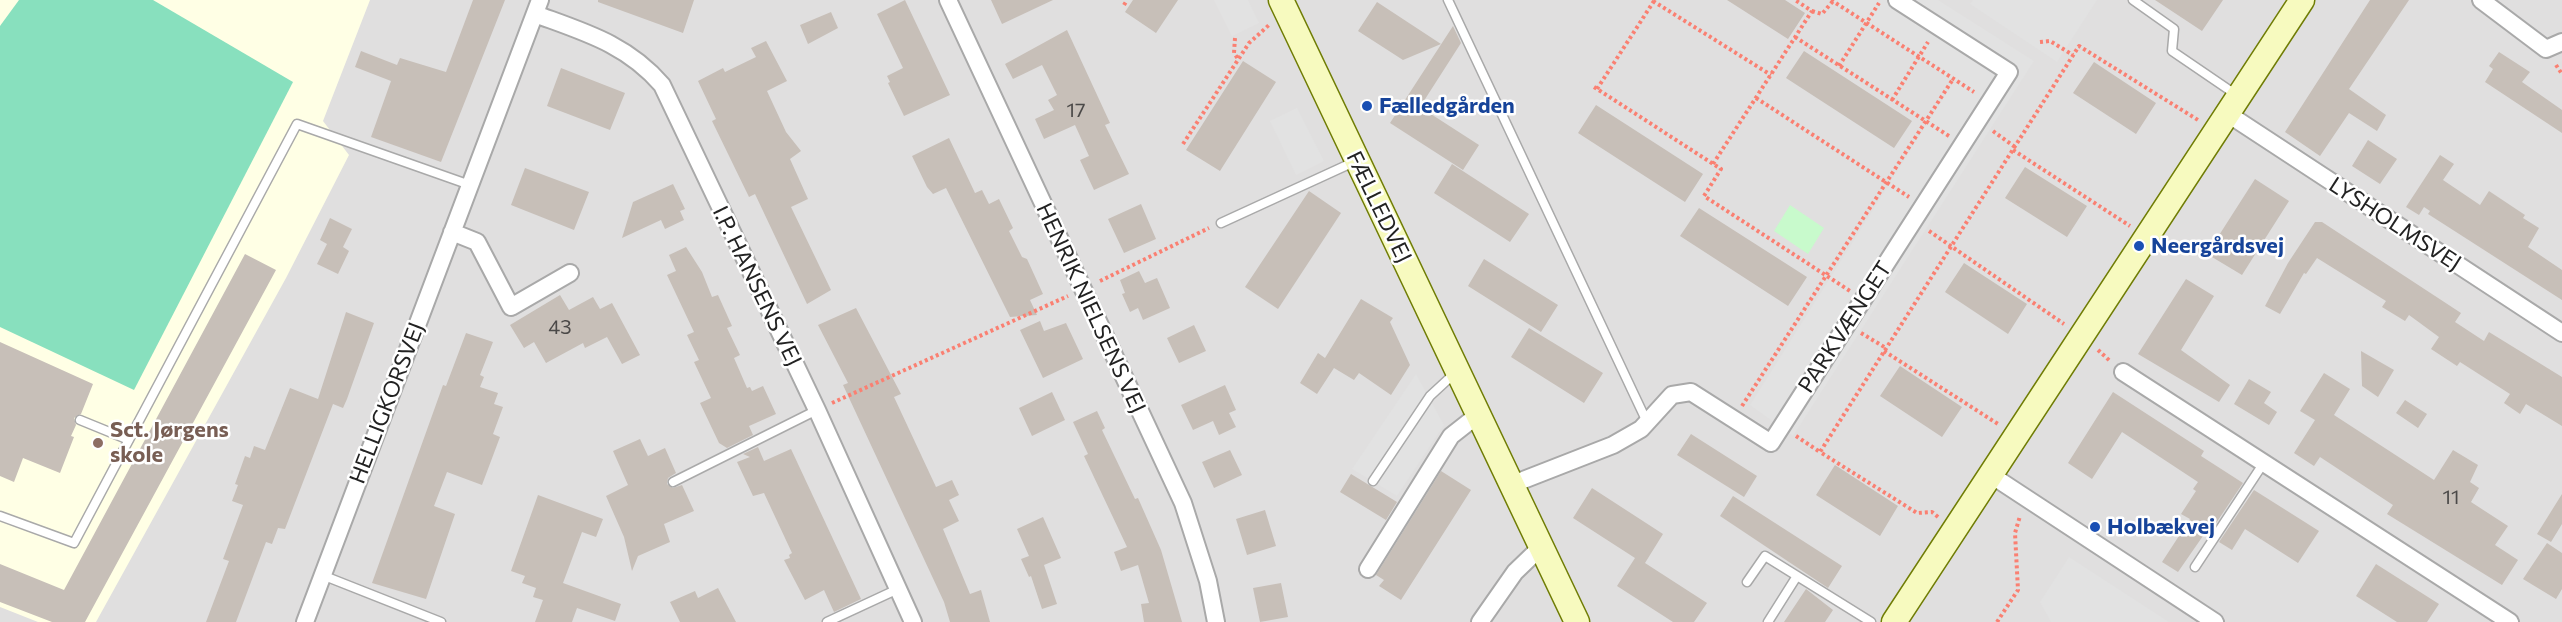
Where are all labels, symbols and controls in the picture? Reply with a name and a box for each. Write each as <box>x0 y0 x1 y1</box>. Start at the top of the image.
place label: Fælledgården <box>1379 93 1515 119</box>
house number: 17 <box>1066 98 1086 122</box>
marker: Fælledgården <box>1360 99 1374 113</box>
street label: FÆLLEDVEJ <box>1341 147 1417 267</box>
street label: LYSHOLMSVEJ <box>2324 172 2466 276</box>
street label: HENRIK NIELSENS VEJ <box>1031 199 1151 417</box>
street label: I.P. HANSENS VEJ <box>707 202 807 370</box>
place label: Neergårdsvej <box>2151 233 2284 259</box>
marker: Neergårdsvej <box>2132 239 2146 253</box>
street label: PARKVÆNGET <box>1793 256 1897 398</box>
house number: 43 <box>548 315 572 339</box>
street label: HELLIGKORSVEJ <box>344 319 430 487</box>
place label: Sct. Jørgens skole <box>110 417 229 469</box>
marker: Sct. Jørgens skole <box>91 436 105 450</box>
house number: 11 <box>2442 485 2460 509</box>
place label: Holbækvej <box>2107 514 2215 540</box>
marker: Holbækvej <box>2088 520 2102 534</box>

